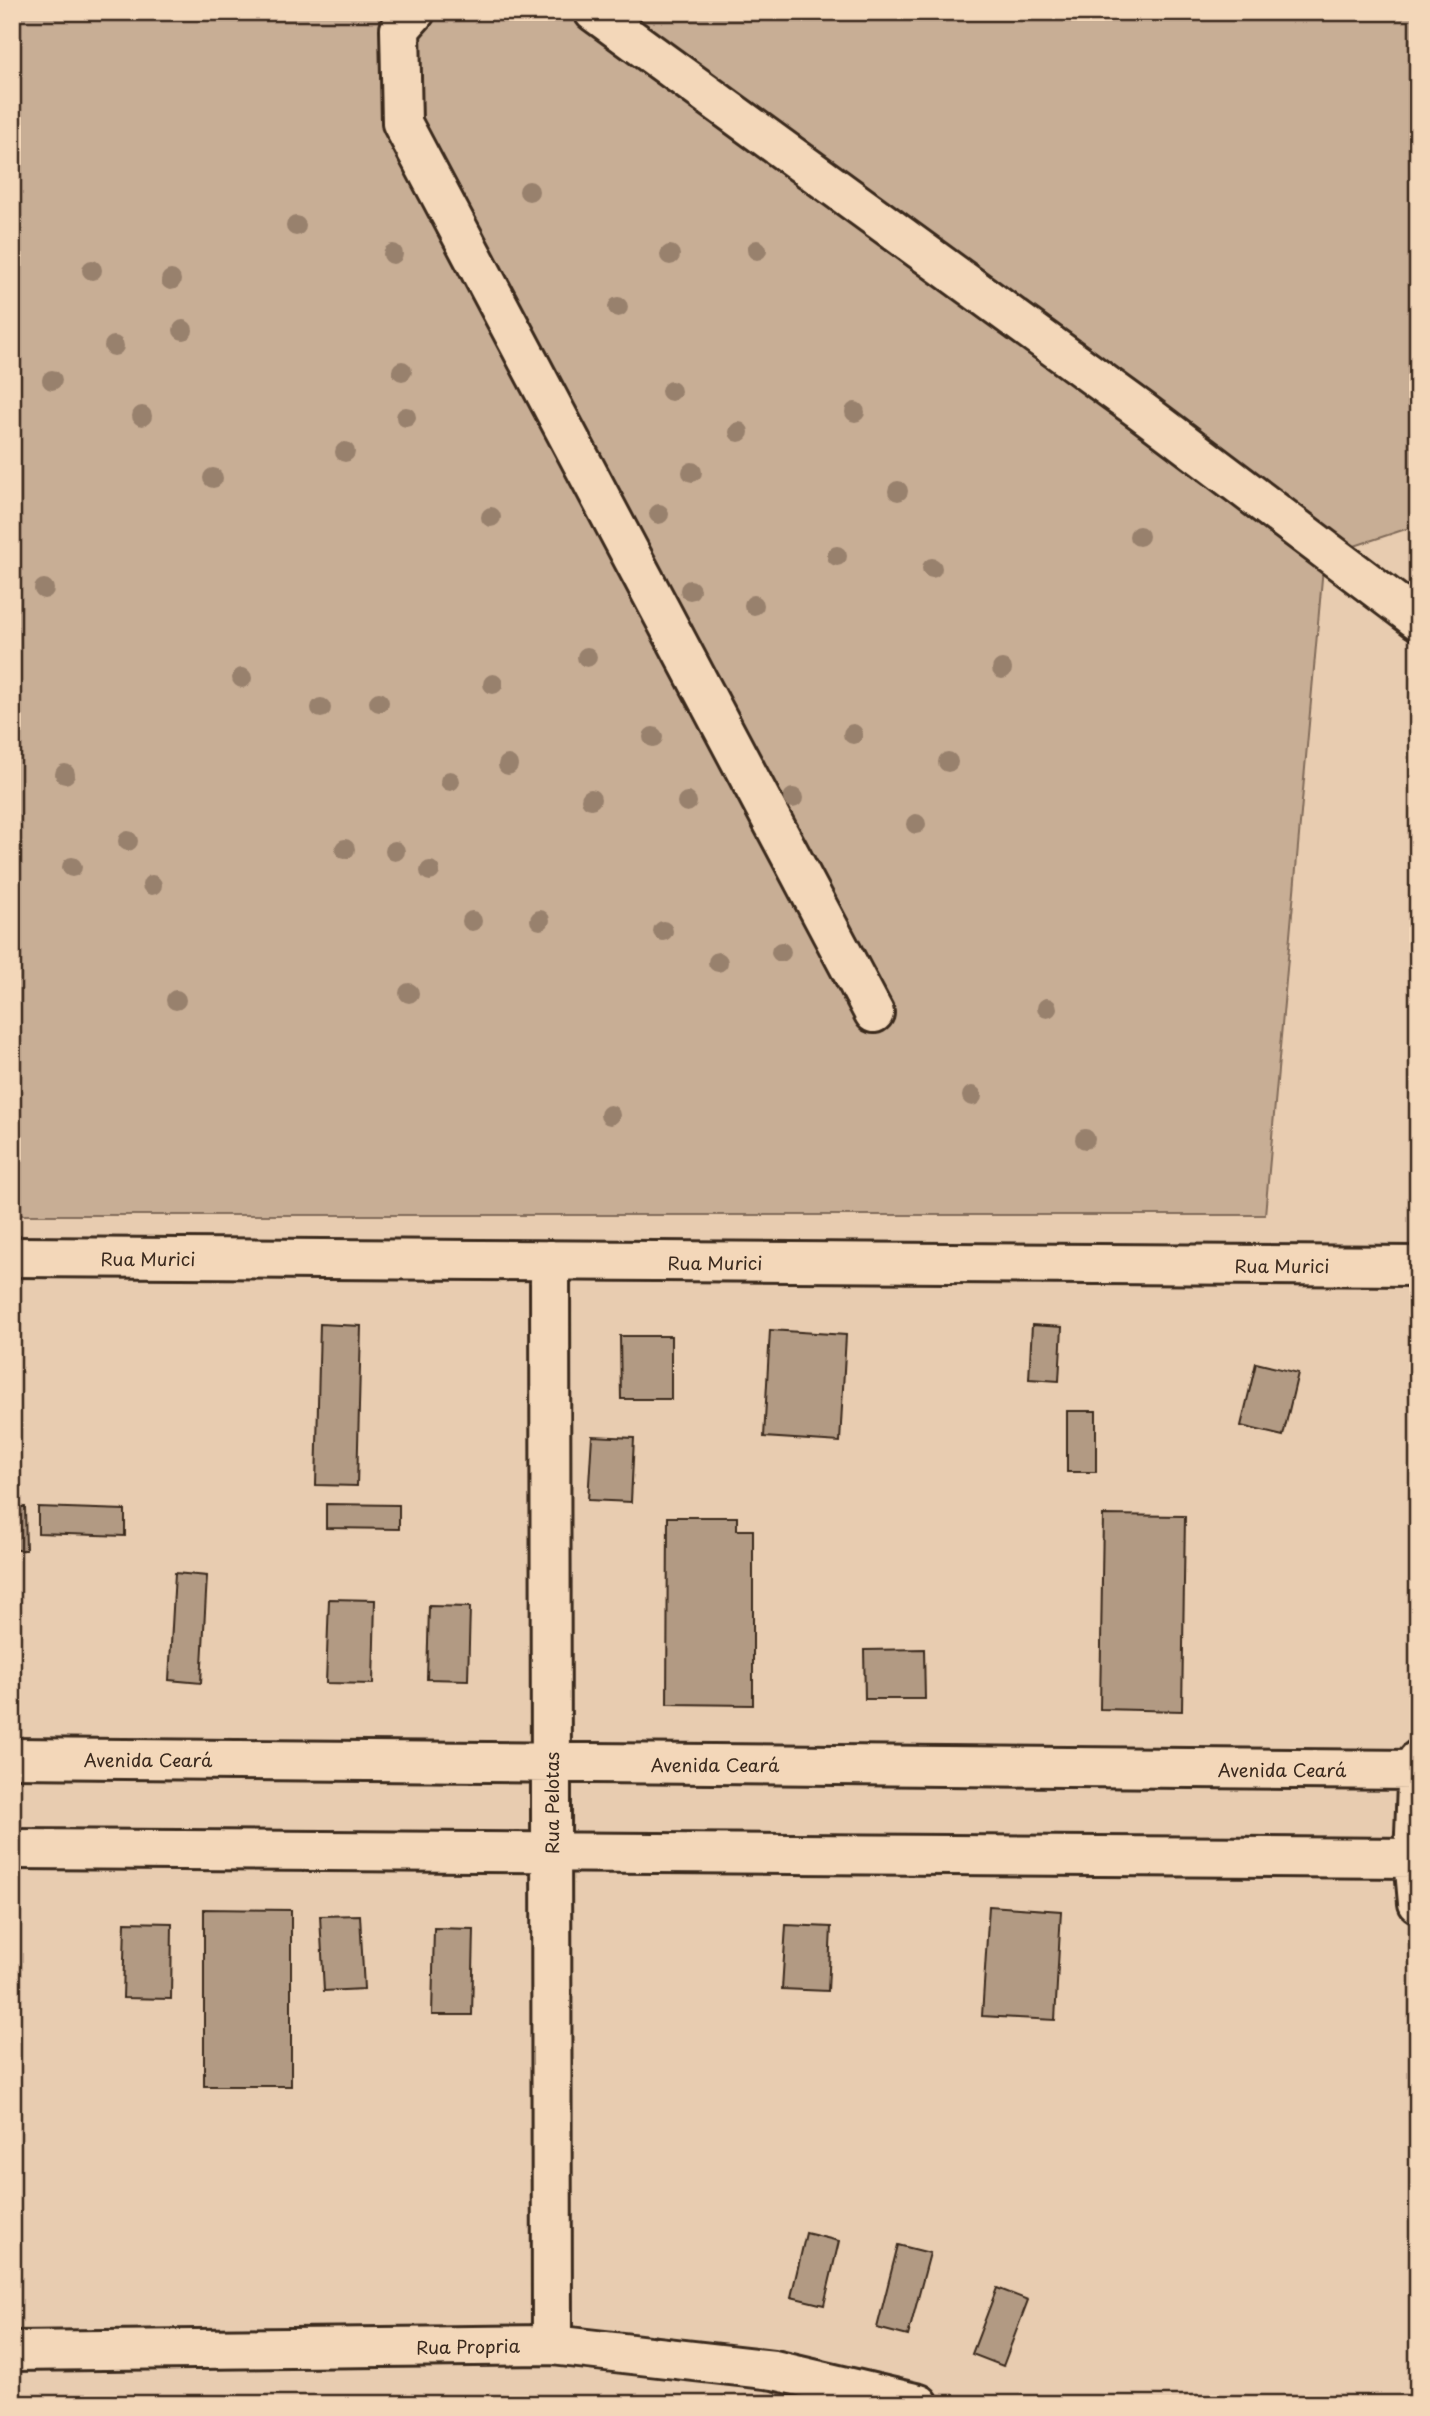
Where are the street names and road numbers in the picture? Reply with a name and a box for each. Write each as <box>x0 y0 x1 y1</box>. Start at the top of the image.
street label: Rua Murici <box>101 1245 195 1272</box>
street label: Rua Murici <box>668 1249 762 1276</box>
street label: Rua Murici <box>1235 1252 1329 1279</box>
street label: Avenida Ceará <box>84 1746 213 1773</box>
street label: Avenida Ceará <box>651 1751 780 1778</box>
street label: Rua Pelotas <box>538 1752 565 1854</box>
street label: Avenida Ceará <box>1218 1756 1347 1783</box>
street label: Rua Propria <box>416 2332 521 2360</box>

